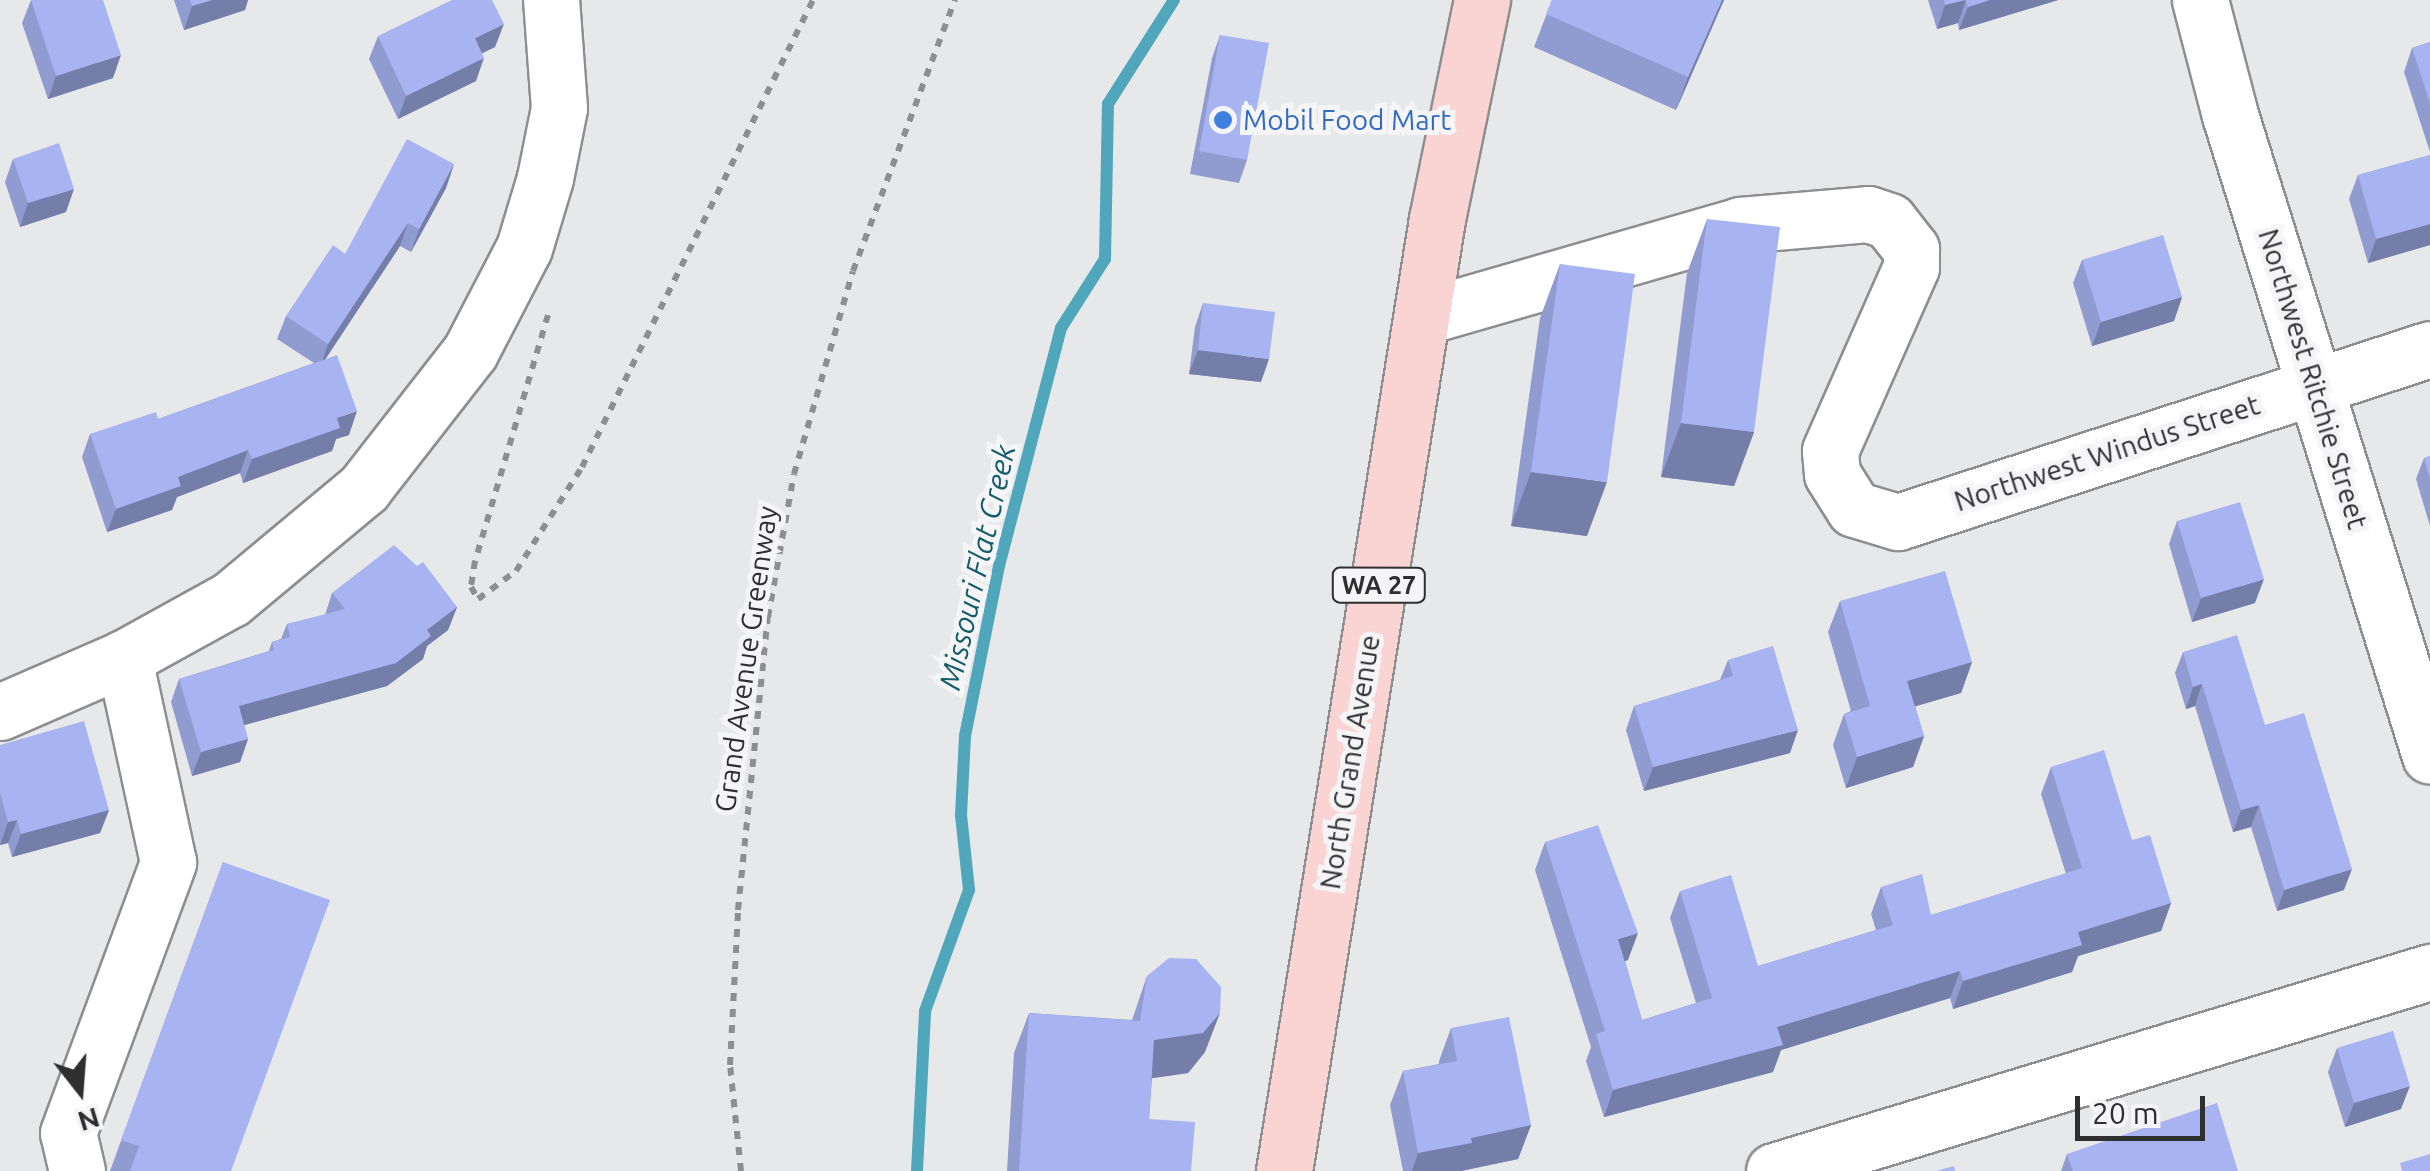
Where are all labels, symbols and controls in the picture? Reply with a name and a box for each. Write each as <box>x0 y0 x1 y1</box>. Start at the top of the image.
place label: Mobil Food Mart <box>1243 103 1451 137</box>
marker: Mobil Food Mart <box>1212 109 1234 131</box>
street label: Northwest Ritchie Street <box>2251 225 2375 533</box>
street label: Northwest Windus Street <box>1950 388 2264 518</box>
water label: Missouri Flat Creek <box>931 441 1023 693</box>
street label: Grand Avenue Greenway <box>708 504 784 814</box>
road number: WA 27 <box>1332 565 1426 605</box>
street label: North Grand Avenue <box>1313 632 1387 892</box>
north arrow <box>30 1041 130 1141</box>
scale bar <box>2080 1076 2210 1138</box>
text: 20 m <box>2092 1096 2159 1130</box>
text: N <box>74 1102 103 1138</box>

